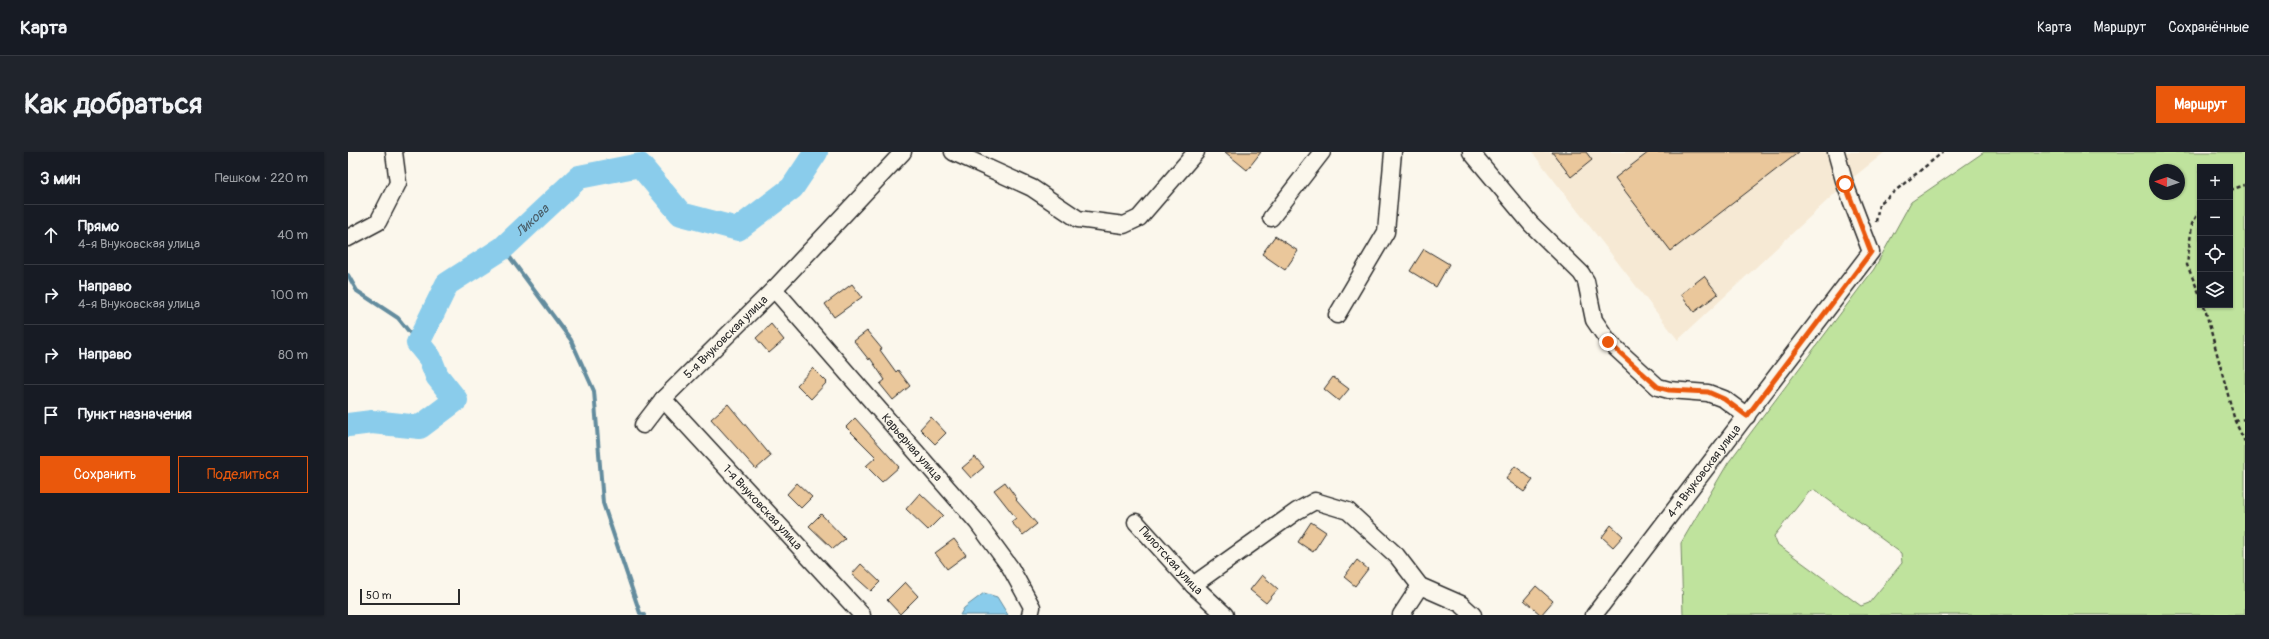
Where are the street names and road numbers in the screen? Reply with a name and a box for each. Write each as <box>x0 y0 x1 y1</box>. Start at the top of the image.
street label: 5-я Внуковская улица <box>680 292 771 382</box>
street label: Карьерная улица <box>878 410 946 485</box>
street label: 4-я Внуковская улица <box>1664 421 1744 521</box>
street label: 1-я Внуковская улица <box>720 461 806 553</box>
street label: Пилотская улица <box>1136 523 1206 598</box>

